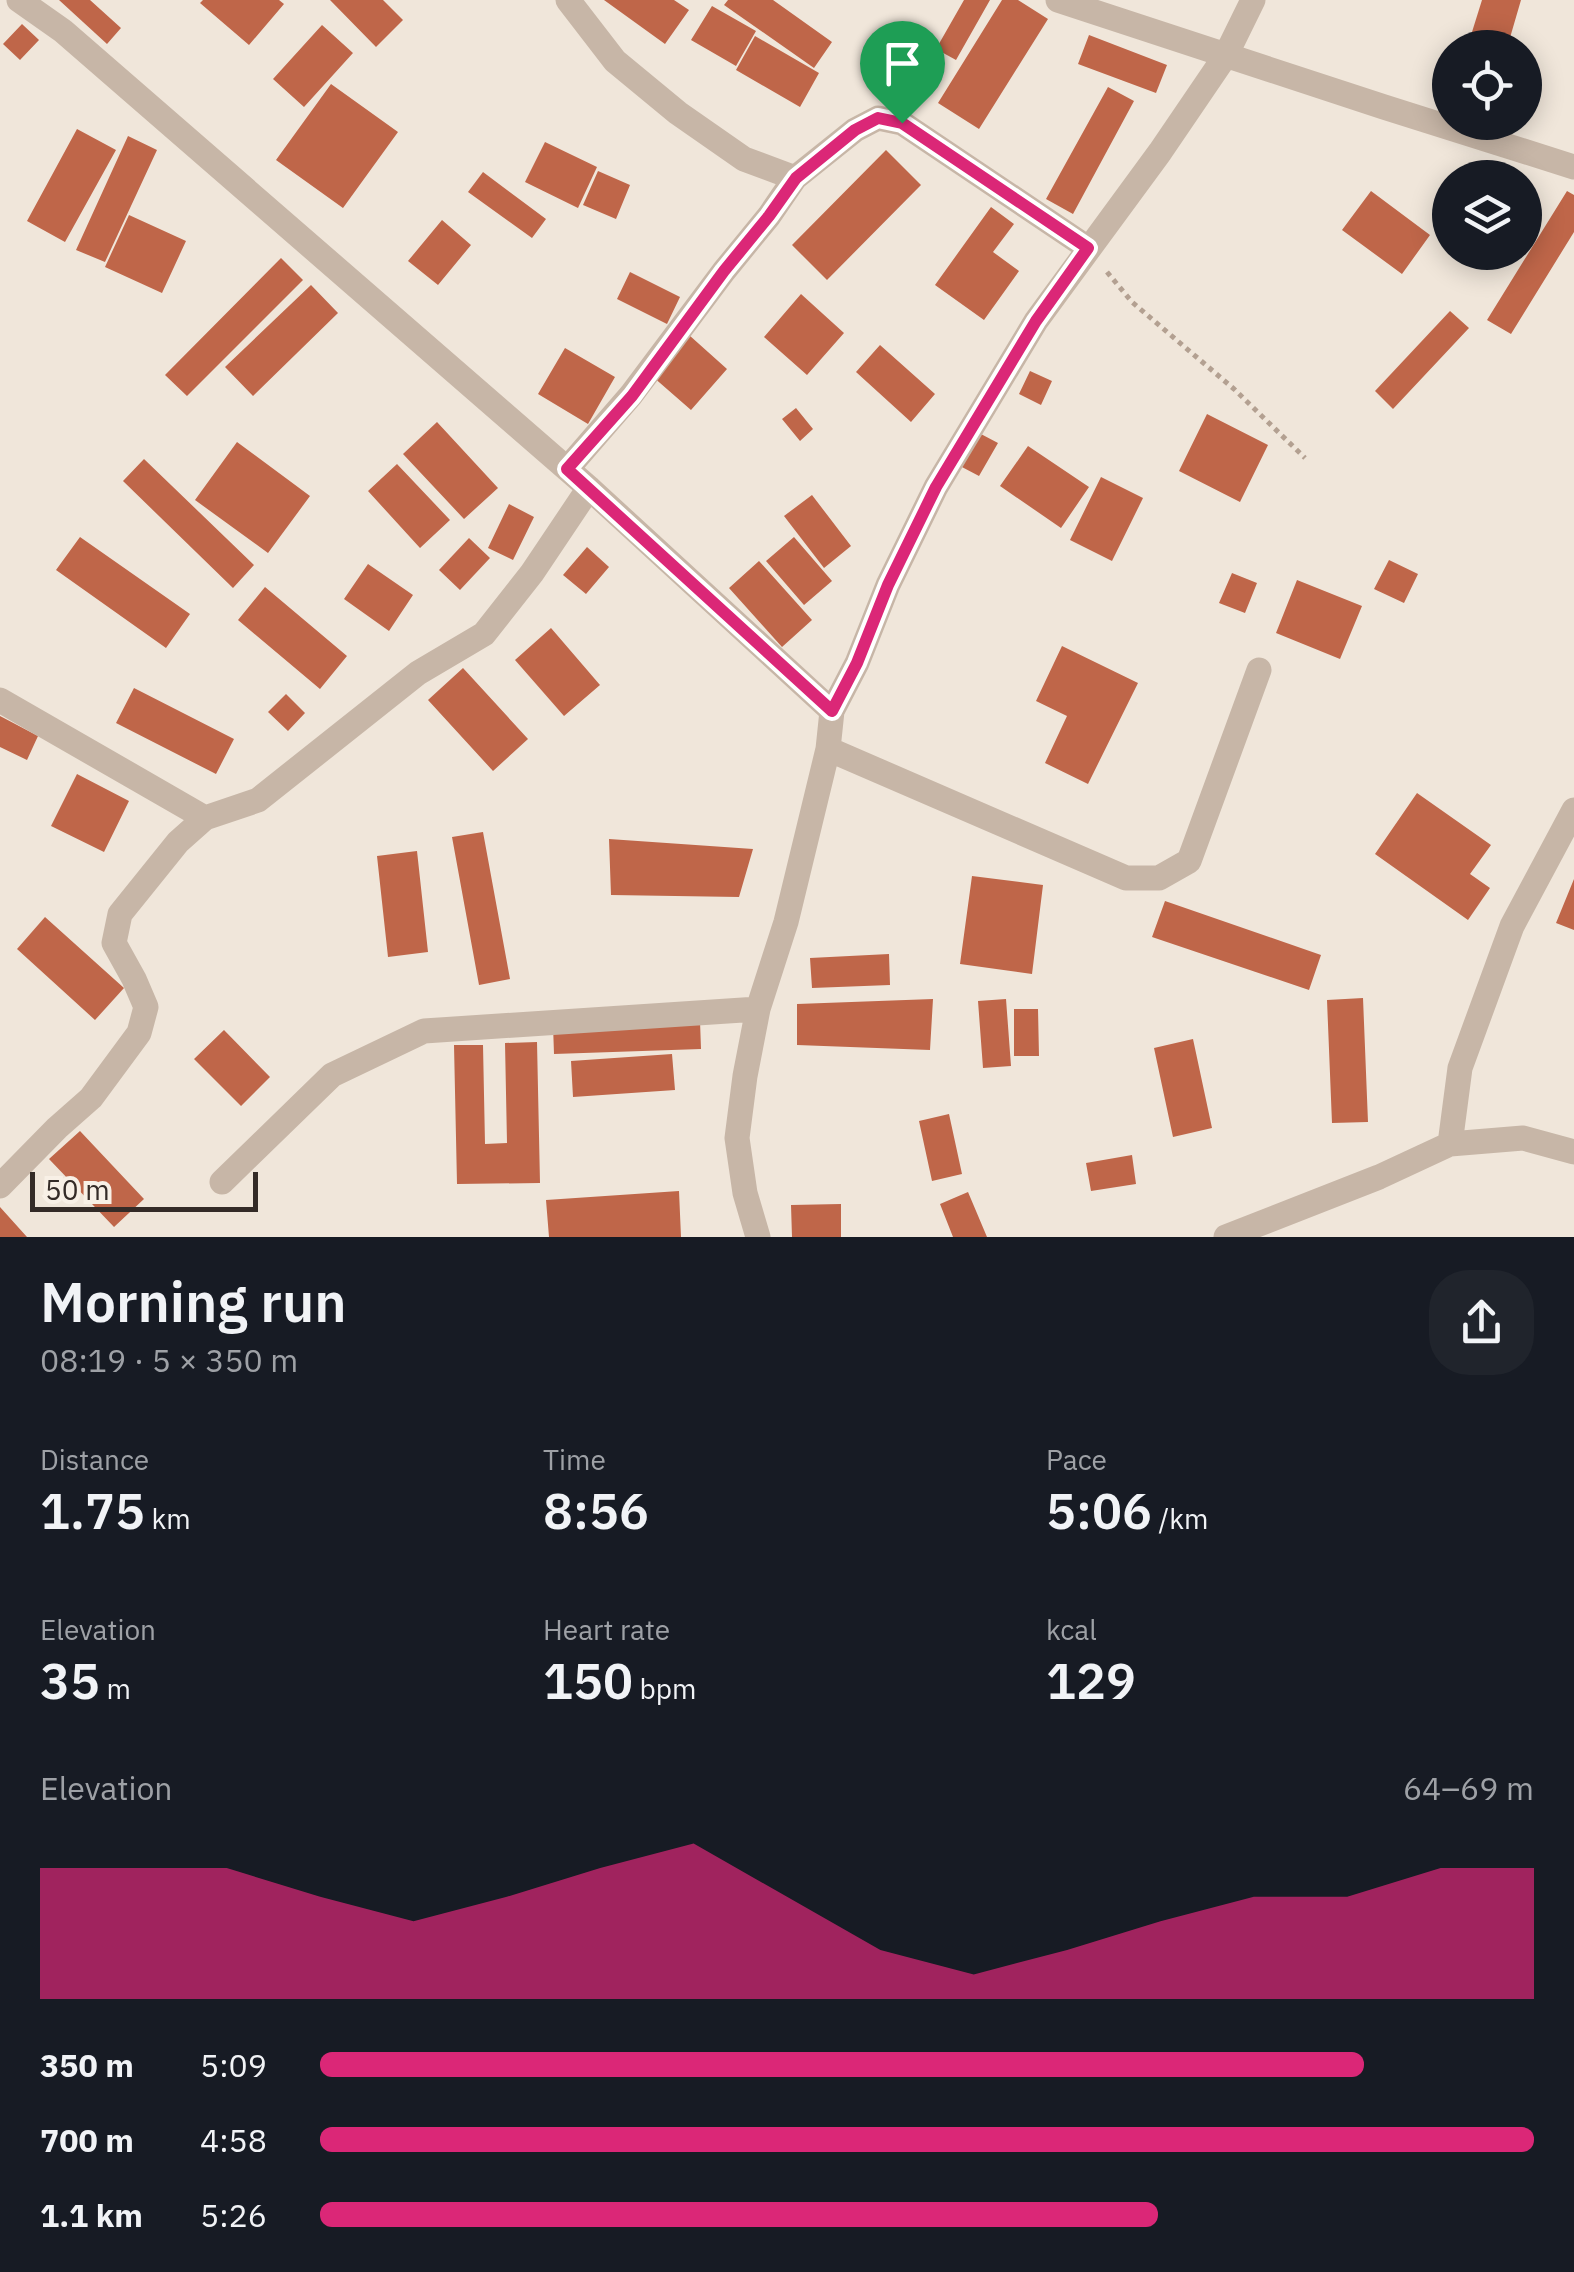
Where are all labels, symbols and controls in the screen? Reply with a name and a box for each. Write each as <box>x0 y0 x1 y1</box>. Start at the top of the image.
pin <box>860 21 945 124</box>
map controls <box>1432 30 1542 270</box>
button: locate <box>1432 30 1542 140</box>
icon: arrive <box>875 36 930 91</box>
button: layers <box>1432 160 1542 270</box>
scale bar <box>30 1167 258 1212</box>
text: 50 m <box>45 1171 110 1208</box>
text: Morning run <box>40 1266 347 1337</box>
button: share <box>1429 1270 1534 1375</box>
text: 08:19 · 5 × 350 m <box>40 1339 298 1381</box>
text: Distance <box>40 1441 149 1478</box>
text: Time <box>543 1441 606 1478</box>
text: Pace <box>1046 1441 1107 1478</box>
text: 1.75 <box>40 1478 145 1543</box>
text: 8:56 <box>543 1478 649 1543</box>
text: 5:06 <box>1046 1478 1152 1543</box>
text: km <box>145 1500 191 1537</box>
text: /km <box>1152 1500 1209 1537</box>
text: Elevation <box>40 1611 156 1648</box>
text: Heart rate <box>543 1611 670 1648</box>
text: kcal <box>1046 1611 1097 1648</box>
text: 35 <box>40 1648 100 1713</box>
text: 150 <box>543 1648 633 1713</box>
text: 129 <box>1046 1648 1136 1713</box>
text: m <box>100 1670 131 1707</box>
text: bpm <box>633 1670 697 1707</box>
text: Elevation <box>40 1767 173 1809</box>
text: 64–69 m <box>1403 1767 1534 1809</box>
text: 350 m <box>40 2044 134 2086</box>
text: 5:09 <box>200 2044 267 2086</box>
text: 700 m <box>40 2119 134 2161</box>
text: 4:58 <box>200 2119 267 2161</box>
text: 1.1 km <box>40 2194 143 2236</box>
text: 5:26 <box>200 2194 267 2236</box>

